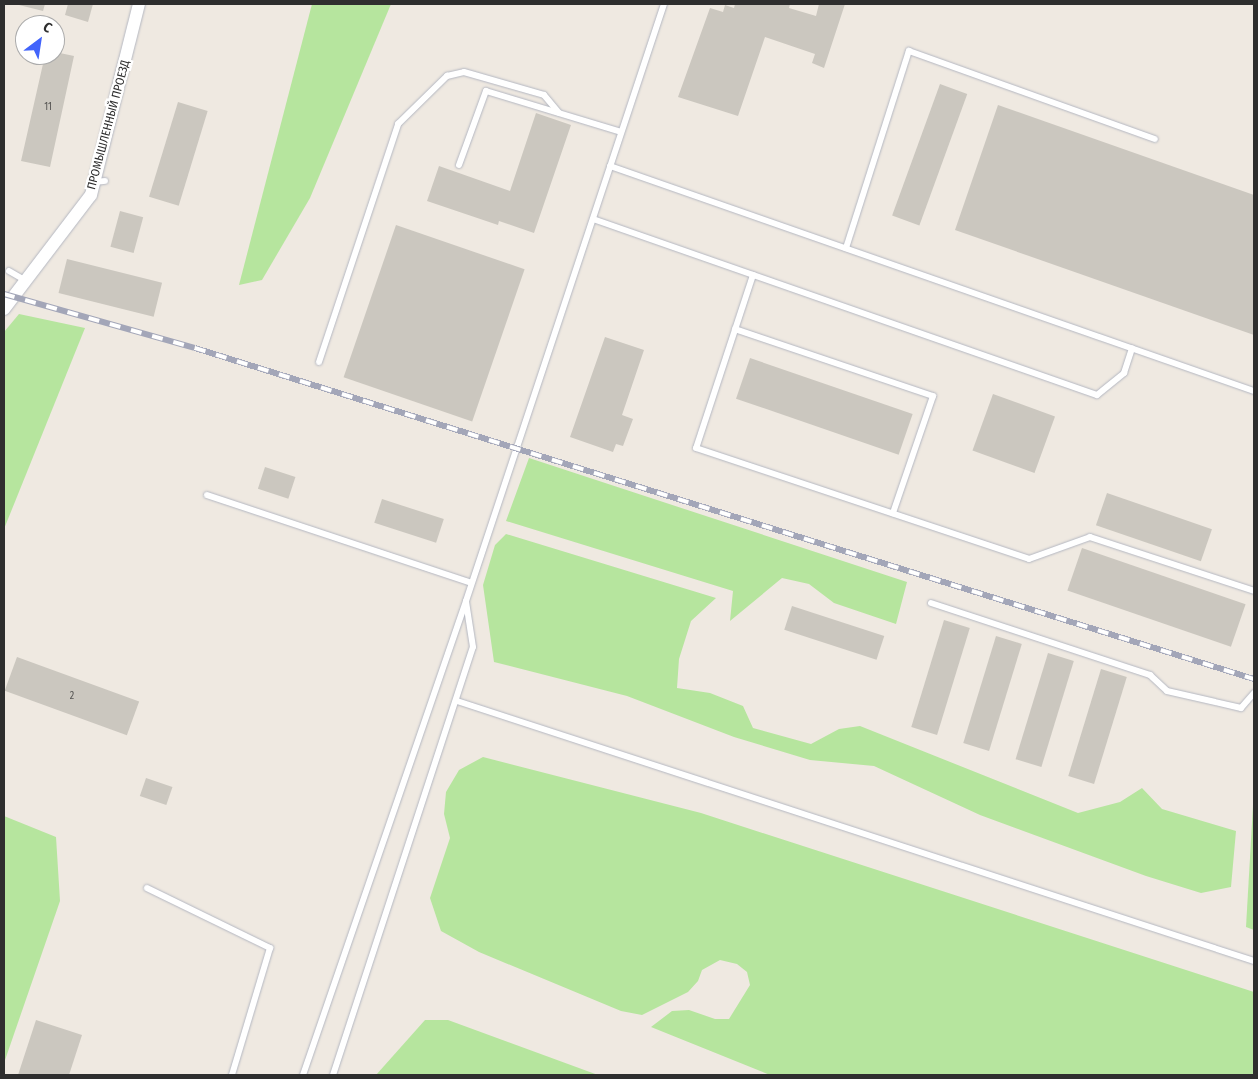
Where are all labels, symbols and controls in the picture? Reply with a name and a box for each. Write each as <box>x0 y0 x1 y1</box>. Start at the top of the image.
north arrow <box>15 15 65 65</box>
text: С <box>40 18 55 37</box>
street label: ПРОМЫШЛЕННЫЙ ПРОЕЗД <box>85 59 133 191</box>
house number: 11 <box>44 102 52 114</box>
house number: 2 <box>70 691 74 703</box>

